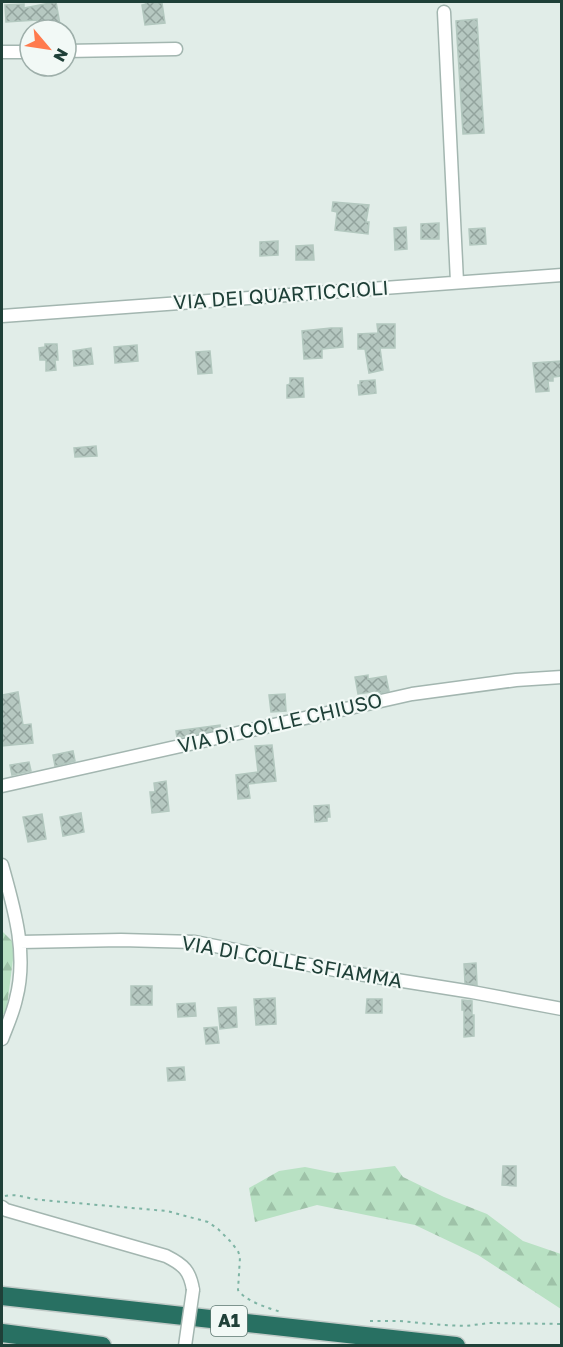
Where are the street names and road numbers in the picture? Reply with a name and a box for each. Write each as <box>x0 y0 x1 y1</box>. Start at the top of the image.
street label: VIA DEI QUARTICCIOLI <box>172 275 389 314</box>
street label: VIA DI COLLE CHIUSO <box>175 687 384 757</box>
street label: VIA DI COLLE SFIAMMA <box>180 930 405 992</box>
road number: A1 <box>211 1306 247 1336</box>

